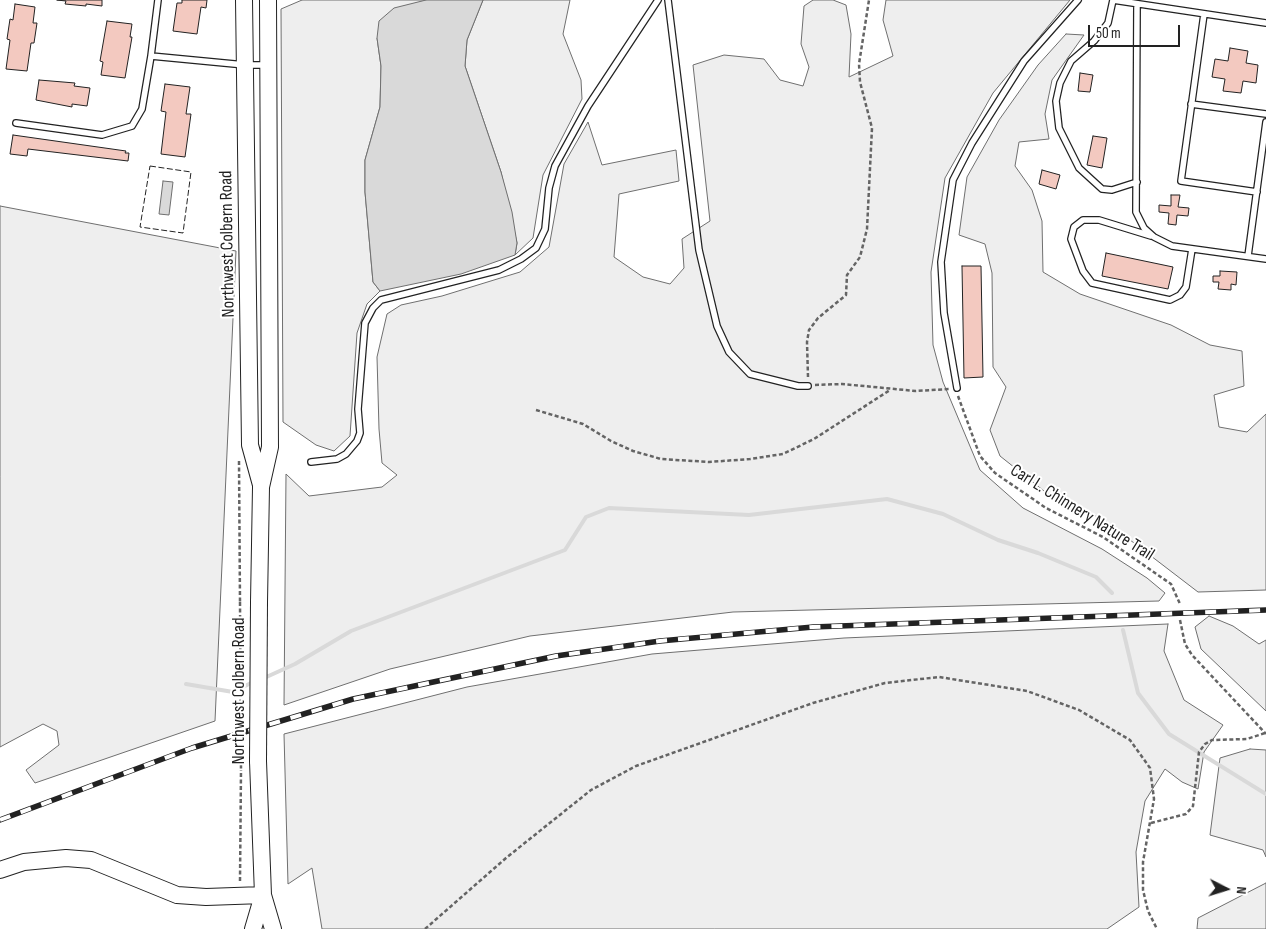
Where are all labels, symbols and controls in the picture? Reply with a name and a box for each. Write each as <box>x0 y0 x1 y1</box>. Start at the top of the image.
scale bar <box>1091 15 1184 47</box>
text: 50 m <box>1096 24 1121 43</box>
street label: Northwest Colbern Road <box>216 170 240 318</box>
street label: Carl L. Chinnery Nature Trail <box>1006 460 1158 566</box>
street label: Northwest Colbern Road <box>228 617 250 765</box>
north arrow <box>1201 864 1251 914</box>
text: N <box>1233 886 1250 895</box>

